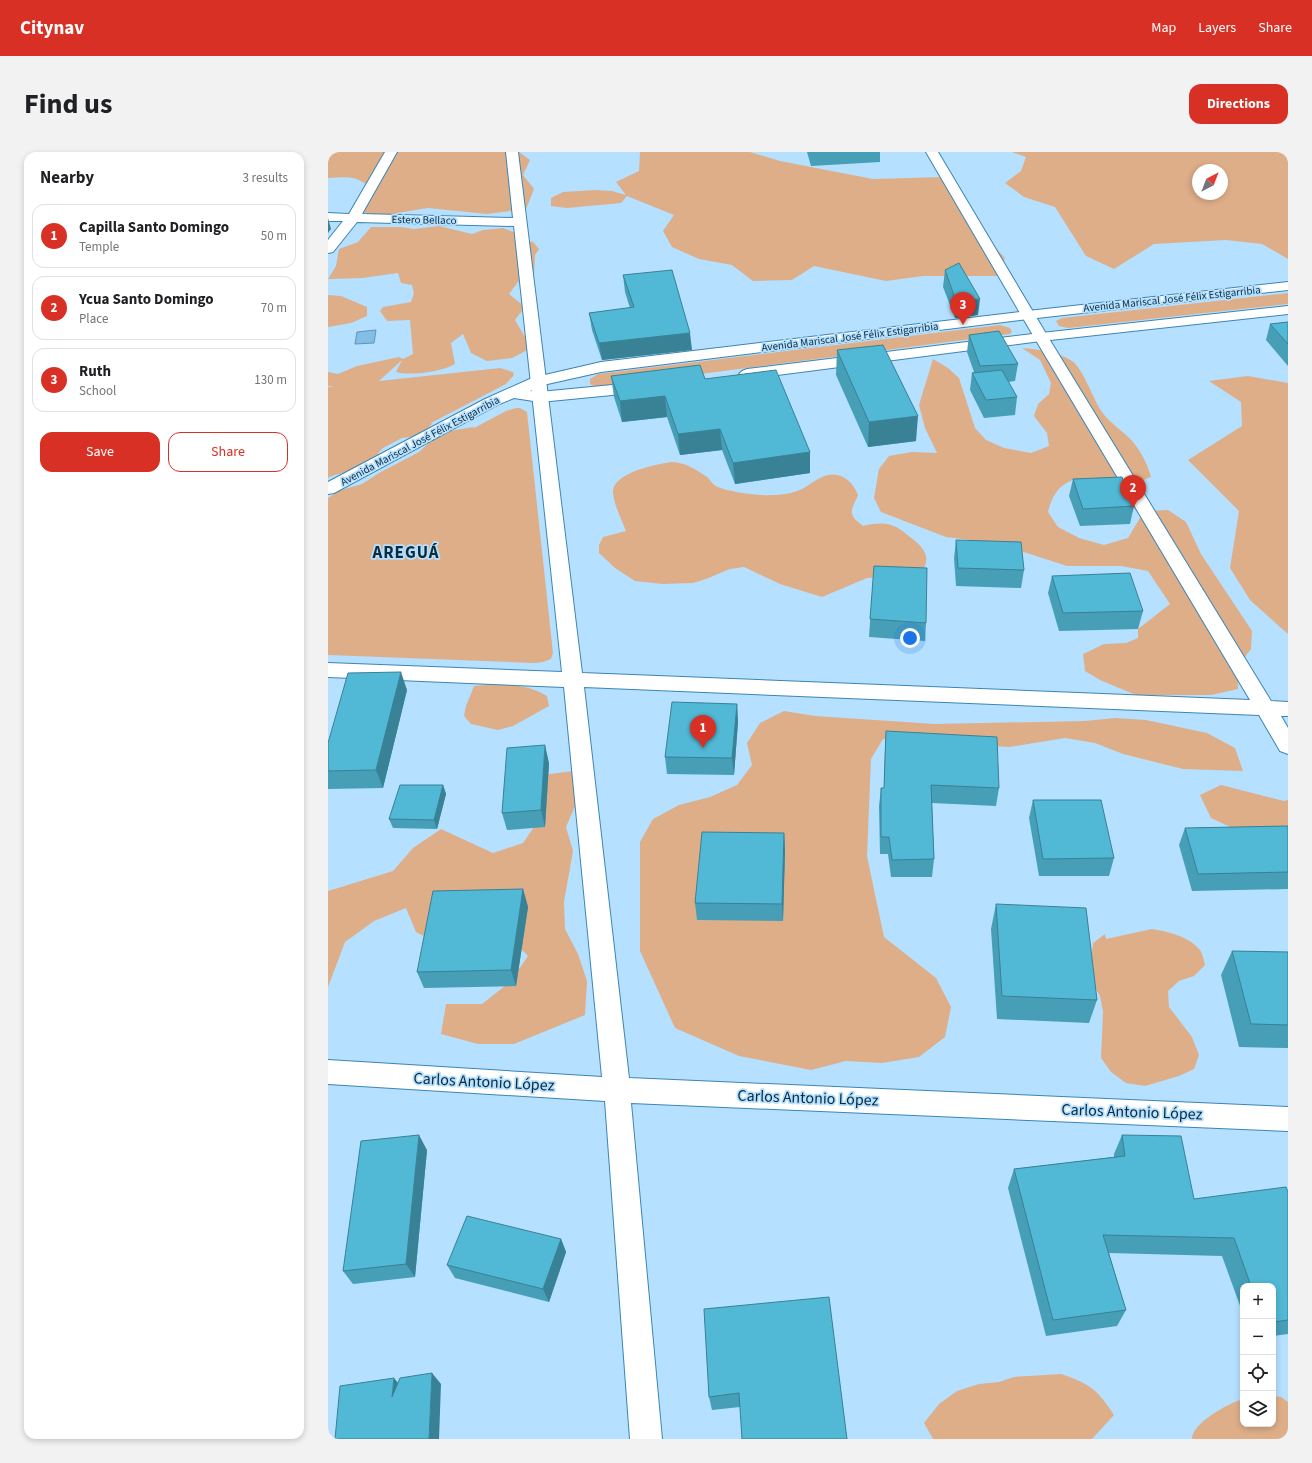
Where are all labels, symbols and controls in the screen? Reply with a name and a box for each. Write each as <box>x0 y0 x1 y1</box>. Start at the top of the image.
text: Citynav <box>20 15 84 42</box>
text: Map <box>1151 18 1176 38</box>
text: Layers <box>1198 18 1236 38</box>
text: Share <box>1258 18 1292 38</box>
text: Find us <box>24 84 112 124</box>
button: Directions <box>1189 84 1288 124</box>
north arrow <box>1192 164 1228 200</box>
text: Nearby <box>40 166 94 190</box>
text: 3 results <box>243 169 288 187</box>
street label: Estero Bellaco <box>391 212 457 228</box>
text: Capilla Santo Domingo <box>79 217 229 238</box>
text: 1 <box>51 227 57 245</box>
text: 50 m <box>261 227 287 245</box>
text: Temple <box>79 238 119 256</box>
street label: Avenida Mariscal José Félix Estigarribia <box>1083 282 1261 316</box>
text: Ycua Santo Domingo <box>79 289 214 310</box>
pin: 3 <box>950 292 976 325</box>
text: 2 <box>51 299 57 317</box>
text: 70 m <box>261 299 287 317</box>
text: Place <box>79 310 108 328</box>
street label: Avenida Mariscal José Félix Estigarribia <box>761 319 939 355</box>
text: Ruth <box>79 361 111 382</box>
text: 3 <box>51 371 57 389</box>
text: 130 m <box>254 371 287 389</box>
text: School <box>79 382 116 400</box>
street label: Avenida Mariscal José Félix Estigarribia <box>338 393 502 489</box>
button: Save <box>40 432 160 472</box>
button: Share <box>168 432 288 472</box>
pin: 2 <box>1120 475 1146 508</box>
district label: AREGUÁ <box>371 541 440 565</box>
your location <box>900 628 920 648</box>
pin: 1 <box>690 715 716 748</box>
street label: Carlos Antonio López <box>413 1067 555 1097</box>
street label: Carlos Antonio López <box>737 1085 879 1111</box>
street label: Carlos Antonio López <box>1061 1099 1203 1125</box>
map controls <box>1240 1283 1276 1427</box>
button: + <box>1240 1283 1276 1319</box>
button: − <box>1240 1319 1276 1355</box>
button: locate <box>1240 1355 1276 1391</box>
button: layers <box>1240 1391 1276 1427</box>

